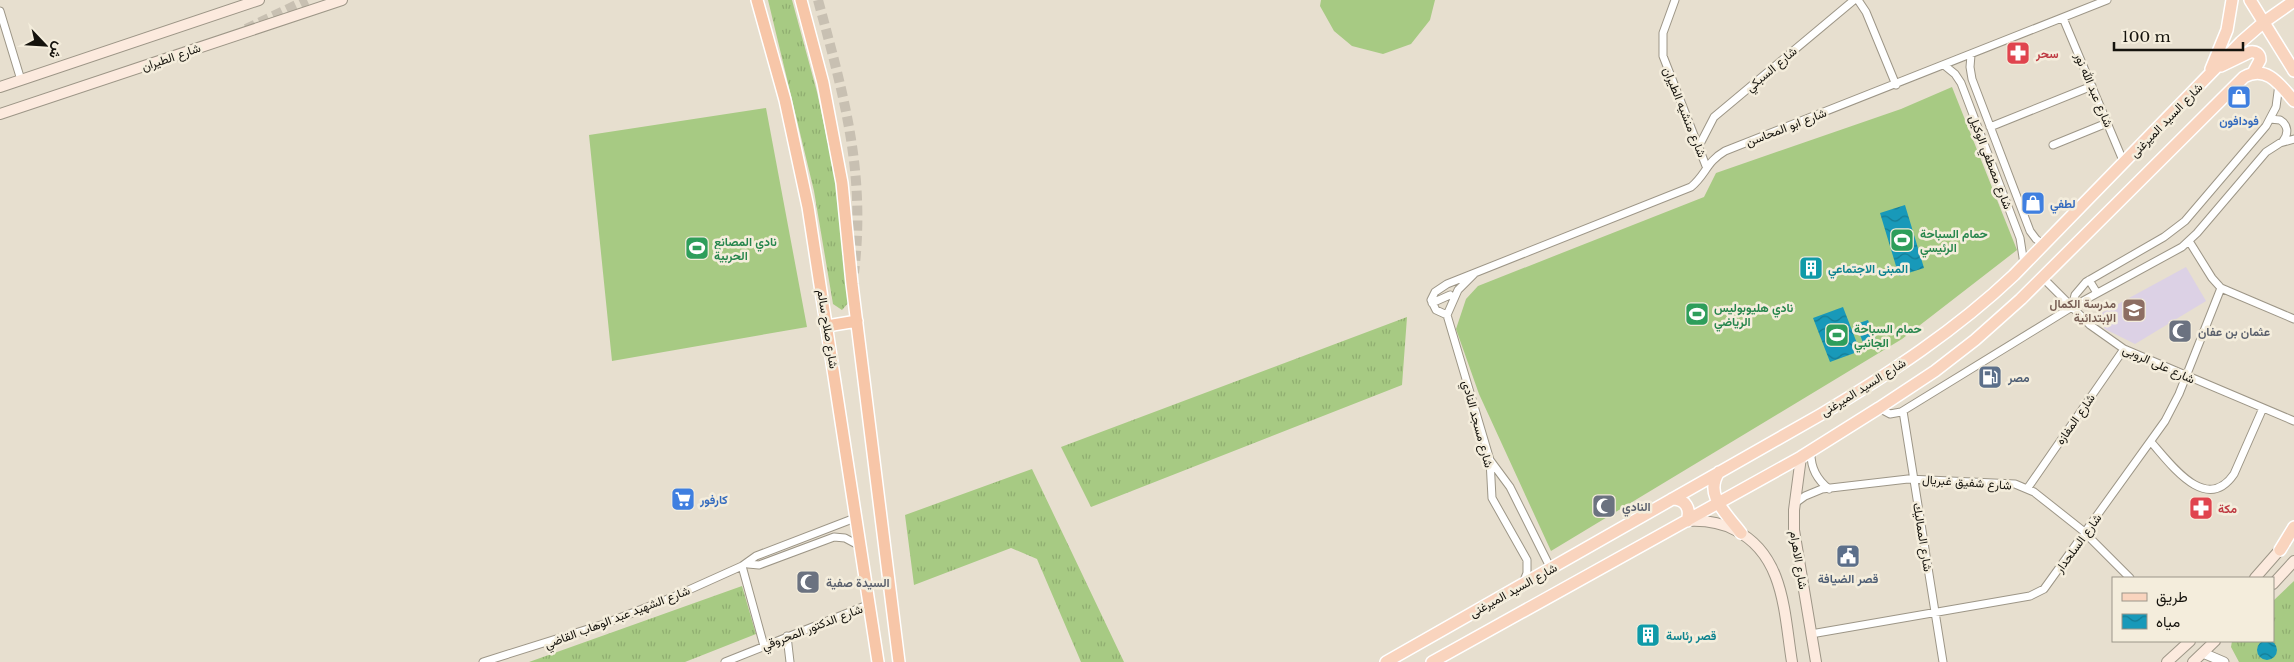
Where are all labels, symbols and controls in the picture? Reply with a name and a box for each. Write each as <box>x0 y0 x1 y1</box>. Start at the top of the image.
north arrow <box>20 20 70 70</box>
scale bar <box>2114 20 2243 52</box>
text: 100 m <box>2122 27 2171 46</box>
text: ش <box>45 39 68 62</box>
street label: شارع الطيران <box>140 40 203 76</box>
pharmacy icon: سحر <box>2005 40 2031 66</box>
street label: شارع السبكي <box>1742 43 1802 97</box>
place label: سحر <box>2035 46 2059 62</box>
street label: شارع عبد الله نور <box>2069 50 2116 130</box>
street label: شارع منشيه الطيران <box>1658 65 1710 160</box>
street label: شارع السيد الميرغنى <box>2127 80 2207 162</box>
shop icon: فودافون <box>2226 84 2252 110</box>
street label: شارع ابو المحاسن <box>1744 105 1829 151</box>
street label: شارع مصطفي الوكيل <box>1963 113 2016 212</box>
place label: فودافون <box>2219 113 2259 129</box>
shop icon: لطفي <box>2020 190 2046 216</box>
place label: لطفي <box>2050 196 2076 214</box>
place label: حمام السباحة الرئيسي <box>1920 226 1988 258</box>
sports icon: حمام السباحة الرئيسي <box>1889 227 1915 253</box>
place label: نادي المصانع الحربية <box>714 234 777 264</box>
sports icon: نادي المصانع الحربية <box>684 235 710 261</box>
building icon: المبنى الاجتماعي <box>1798 255 1824 281</box>
place label: المبنى الاجتماعي <box>1828 261 1908 279</box>
street label: شارع صلاح سالم <box>812 288 842 370</box>
place label: مدرسة الكمال الإبتدائية <box>2049 296 2116 326</box>
school or university icon: مدرسة الكمال الإبتدائية <box>2121 297 2147 323</box>
place label: نادي هليوبوليس الرياضي <box>1714 300 1794 332</box>
sports icon: نادي هليوبوليس الرياضي <box>1684 301 1710 327</box>
mosque icon: عثمان بن عفان <box>2167 318 2193 344</box>
place label: حمام السباحة الجانبي <box>1854 321 1922 353</box>
sports icon: حمام السباحة الجانبي <box>1824 322 1850 348</box>
place label: عثمان بن عفان <box>2198 324 2270 339</box>
street label: شارع على الروبى <box>2120 341 2197 388</box>
street label: شارع السيد الميرغنى <box>1818 355 1910 421</box>
fuel station icon: مصر <box>1977 364 2003 390</box>
place label: مصر <box>2007 370 2030 386</box>
street label: شارع مسجد النادي <box>1456 379 1497 470</box>
street label: شارع المفازه <box>2052 391 2100 448</box>
street label: شارع شفيق غبريال <box>1922 471 2012 495</box>
supermarket icon: كارفور <box>670 486 696 512</box>
place label: كارفور <box>699 492 728 508</box>
mosque icon: النادي <box>1591 493 1617 519</box>
pharmacy icon: مكة <box>2188 495 2214 521</box>
place label: النادي <box>1622 499 1651 517</box>
place label: مكة <box>2218 501 2238 516</box>
street label: شارع المماليك <box>1908 502 1936 573</box>
street label: شارع السلحدار <box>2051 511 2106 577</box>
street label: شارع الاهرام <box>1785 530 1811 591</box>
public building icon: قصر الضيافة <box>1835 543 1861 569</box>
street label: شارع السيد الميرغنى <box>1467 560 1560 622</box>
mosque icon: السيدة صفية <box>795 569 821 595</box>
place label: قصر الضيافة <box>1818 571 1879 587</box>
place label: السيدة صفية <box>826 575 890 590</box>
legend <box>2112 577 2274 642</box>
street label: شارع الشهيد عبد الوهاب القاضي <box>542 582 693 654</box>
text: طريق <box>2156 587 2188 607</box>
street label: شارع الدكتور المحروقي <box>759 601 866 656</box>
text: مياه <box>2156 612 2180 631</box>
building icon: قصر رئاسة <box>1635 622 1661 648</box>
place label: قصر رئاسة <box>1666 628 1717 644</box>

